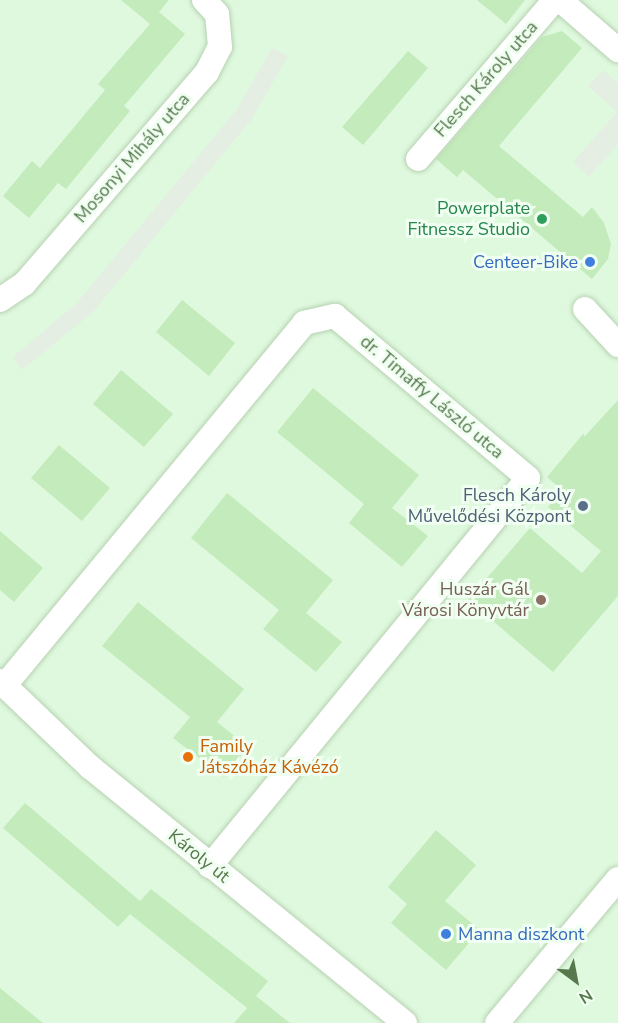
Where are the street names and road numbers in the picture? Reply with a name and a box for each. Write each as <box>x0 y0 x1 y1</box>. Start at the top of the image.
street label: Flesch Károly utca <box>430 17 542 141</box>
street label: Mosonyi Mihály utca <box>70 89 194 227</box>
street label: dr. Timaffy László utca <box>356 331 508 463</box>
street label: Károly út <box>164 825 234 887</box>

